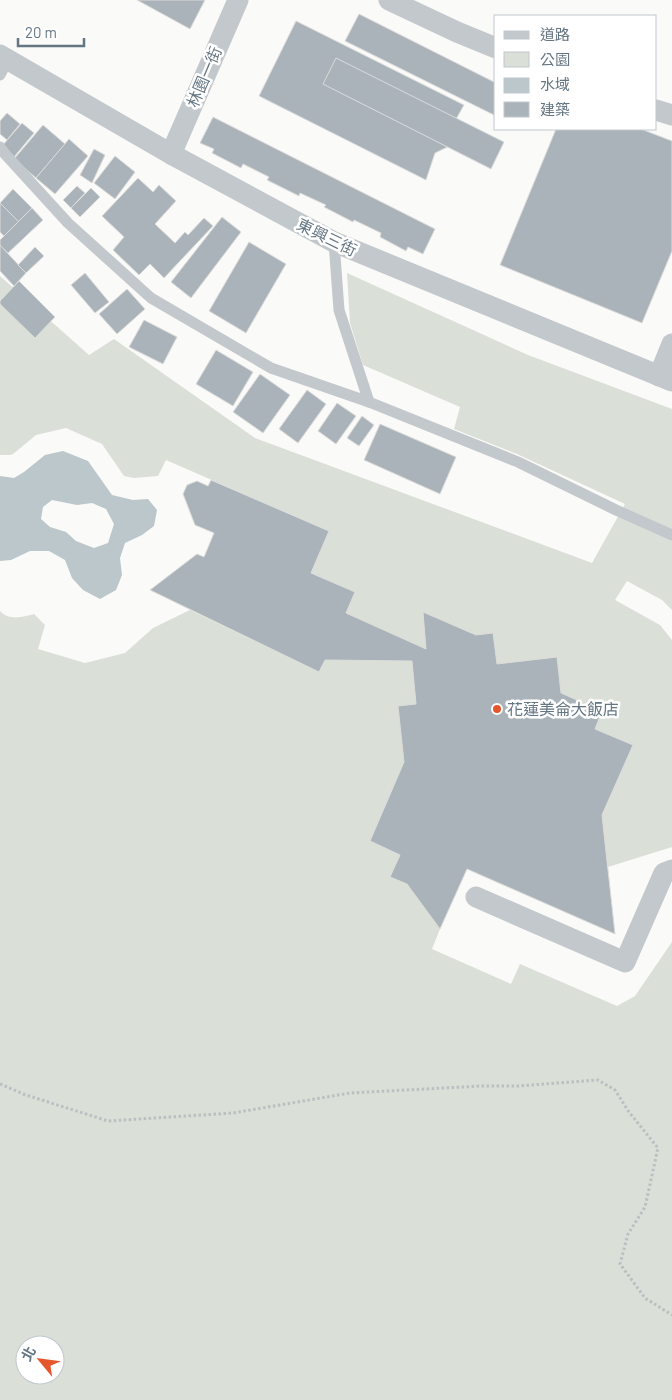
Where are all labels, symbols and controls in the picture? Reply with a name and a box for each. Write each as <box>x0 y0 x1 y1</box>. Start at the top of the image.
scale bar <box>18 15 84 47</box>
legend <box>494 15 657 130</box>
text: 20 m <box>25 23 57 41</box>
text: 道路 <box>540 25 570 43</box>
street label: 林園一街 <box>182 44 225 110</box>
text: 公園 <box>540 50 570 68</box>
text: 水域 <box>540 75 570 93</box>
text: 建築 <box>540 100 570 118</box>
street label: 東興三街 <box>294 214 360 259</box>
place label: 花蓮美侖大飯店 <box>507 699 619 718</box>
marker: 花蓮美侖大飯店 <box>491 703 503 715</box>
north arrow <box>15 1335 65 1385</box>
text: 北 <box>17 1343 39 1364</box>

